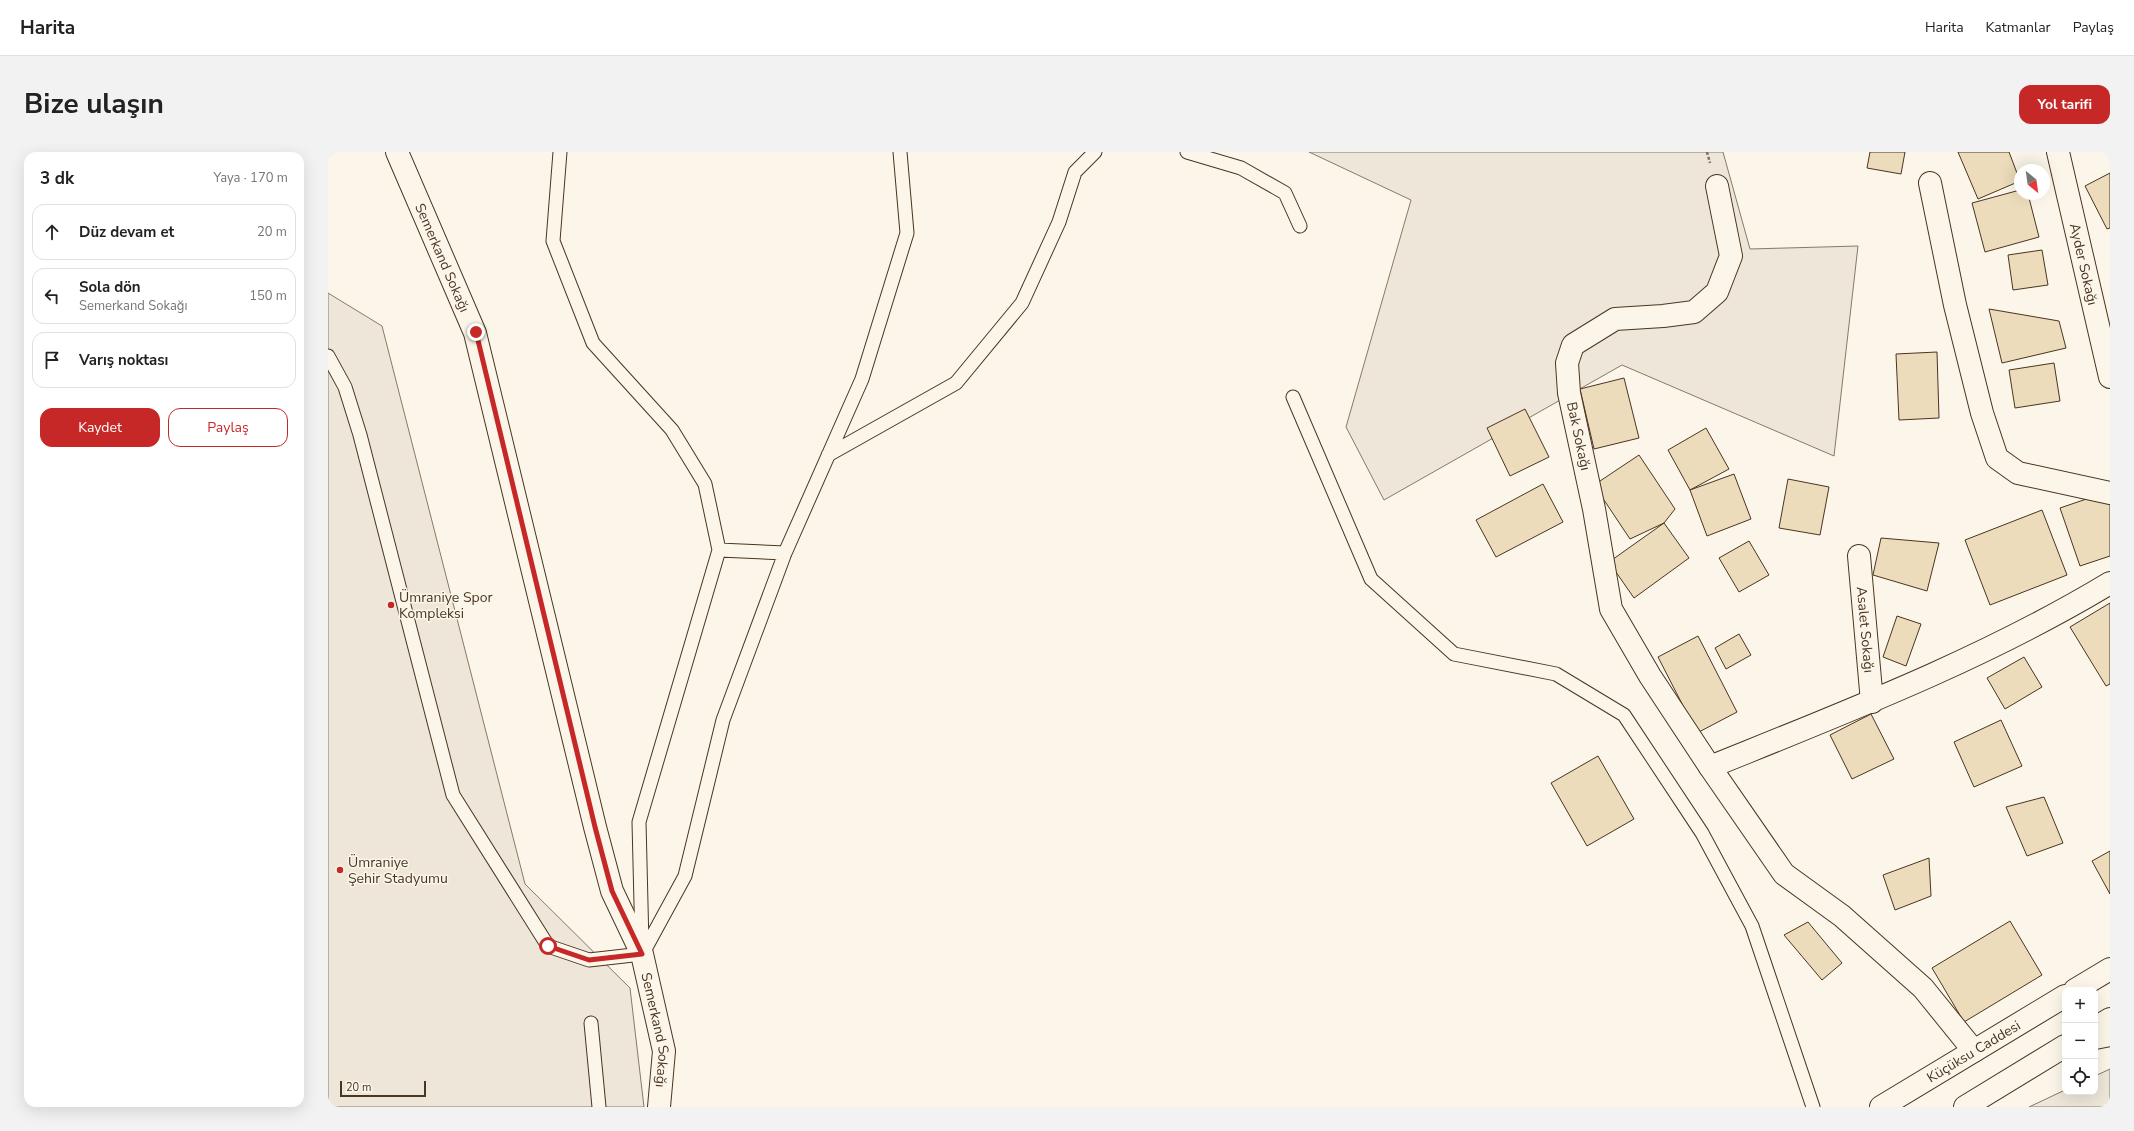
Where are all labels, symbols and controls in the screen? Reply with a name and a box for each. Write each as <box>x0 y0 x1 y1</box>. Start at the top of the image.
text: Harita <box>20 15 75 41</box>
text: Harita <box>1925 18 1964 37</box>
text: Katmanlar <box>1986 18 2051 37</box>
text: Paylaş <box>2073 18 2114 37</box>
text: Bize ulaşın <box>24 85 164 123</box>
button: Yol tarifi <box>2019 85 2110 124</box>
north arrow <box>2014 164 2050 200</box>
text: 3 dk <box>40 167 74 190</box>
text: Yaya · 170 m <box>213 169 288 187</box>
street label: Semerkand Sokağı <box>410 200 474 315</box>
icon: ahead <box>41 221 63 243</box>
street label: Ayder Sokağı <box>2065 221 2102 307</box>
text: Düz devam et <box>79 222 174 242</box>
text: 20 m <box>257 223 287 241</box>
text: Sola dön <box>79 277 141 297</box>
icon: left <box>41 285 63 307</box>
text: 150 m <box>249 287 287 305</box>
text: Semerkand Sokağı <box>79 297 187 315</box>
route end <box>467 323 485 341</box>
icon: arrive <box>41 349 63 371</box>
text: Varış noktası <box>79 350 168 370</box>
street label: Bak Sokağı <box>1562 400 1595 472</box>
button: Kaydet <box>40 408 160 447</box>
button: Paylaş <box>168 408 288 447</box>
street label: Asalet Sokağı <box>1852 586 1878 674</box>
place label: Ümraniye Spor Kompleksi <box>399 588 492 623</box>
marker: Ümraniye Spor Kompleksi <box>386 600 396 610</box>
place label: Ümraniye Şehir Stadyumu <box>348 853 448 888</box>
marker: Ümraniye Şehir Stadyumu <box>335 865 345 875</box>
route start <box>539 937 557 955</box>
street label: Semerkand Sokağı <box>636 971 674 1088</box>
map controls <box>2062 987 2098 1095</box>
button: + <box>2062 987 2098 1023</box>
street label: Küçüksu Caddesi <box>1923 1016 2024 1087</box>
button: − <box>2062 1023 2098 1059</box>
button: locate <box>2062 1059 2098 1095</box>
scale bar <box>340 1079 426 1098</box>
text: 20 m <box>346 1080 371 1095</box>

